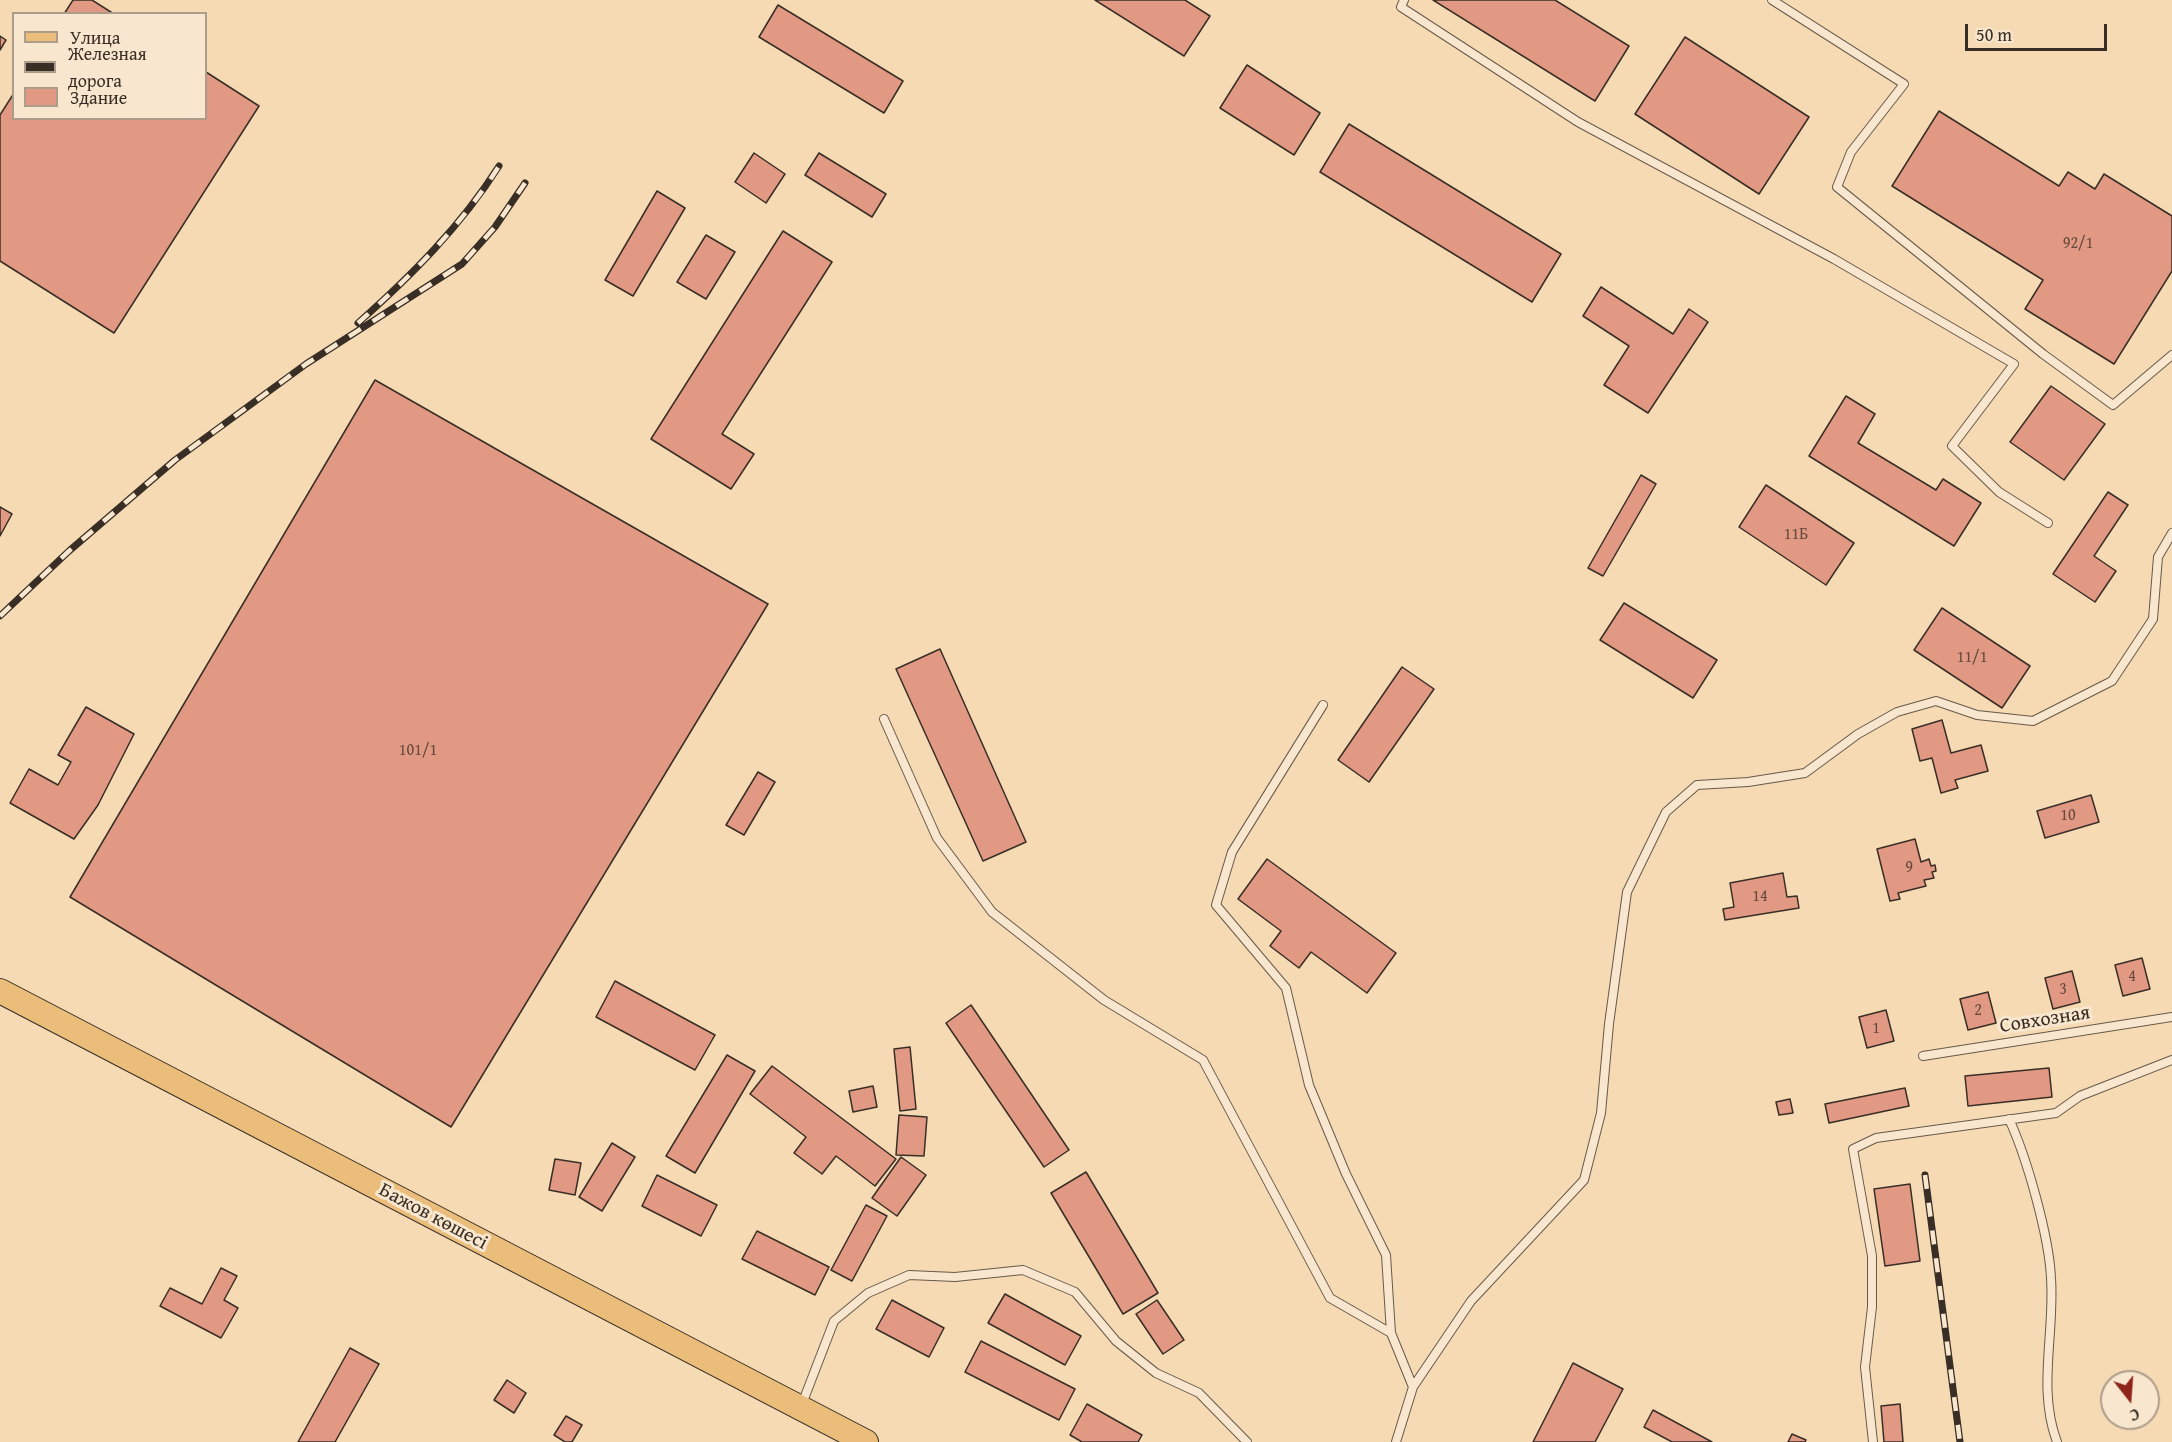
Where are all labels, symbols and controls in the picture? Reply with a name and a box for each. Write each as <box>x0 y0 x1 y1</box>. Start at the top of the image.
legend <box>12 12 207 120</box>
scale bar <box>1968 12 2110 50</box>
text: 50 m <box>1976 21 2012 48</box>
text: Улица <box>70 24 120 51</box>
text: Железная дорога <box>68 40 147 94</box>
text: Здание <box>70 84 127 111</box>
house number: 92/1 <box>2063 234 2093 254</box>
house number: 11Б <box>1784 525 1808 545</box>
house number: 11/1 <box>1957 648 1987 668</box>
house number: 101/1 <box>399 741 437 761</box>
house number: 10 <box>2060 806 2076 826</box>
house number: 9 <box>1905 858 1913 878</box>
house number: 14 <box>1752 887 1768 907</box>
house number: 4 <box>2128 967 2136 987</box>
house number: 3 <box>2059 980 2067 1000</box>
house number: 2 <box>1974 1001 1982 1021</box>
street label: Совхозная <box>1998 1001 2092 1039</box>
house number: 1 <box>1872 1019 1880 1039</box>
street label: Бажов көшесі <box>375 1178 491 1256</box>
north arrow <box>2100 1370 2160 1430</box>
text: С <box>2127 1403 2143 1428</box>

